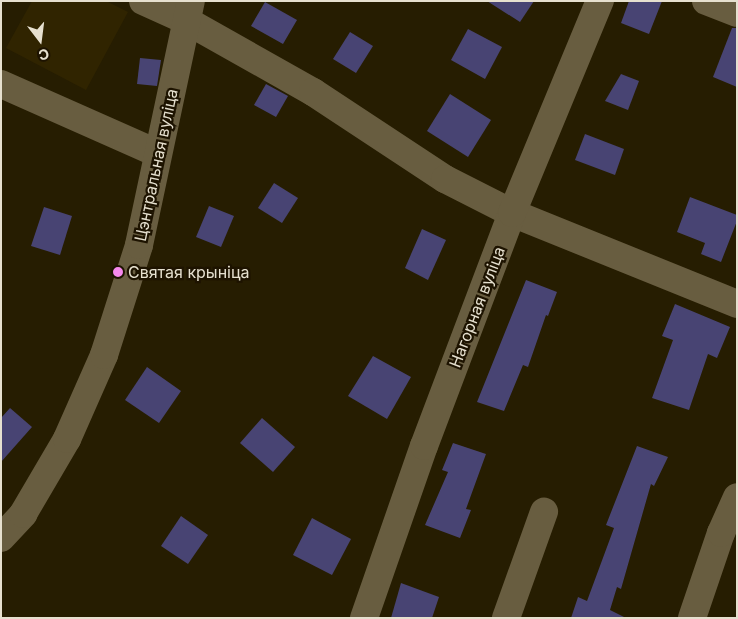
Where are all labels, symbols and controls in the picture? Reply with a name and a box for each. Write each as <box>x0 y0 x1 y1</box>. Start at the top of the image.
north arrow <box>15 15 65 65</box>
text: С <box>37 45 51 65</box>
street label: Цэнтральная вуліца <box>130 87 182 243</box>
street label: Нагорная вуліца <box>445 244 509 370</box>
place label: Святая крыніца <box>128 262 250 282</box>
marker: Святая крыніца <box>112 266 124 278</box>

